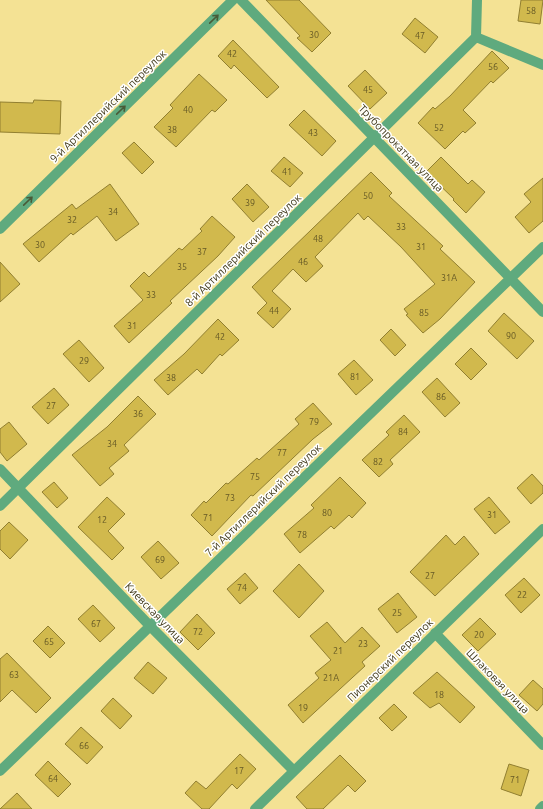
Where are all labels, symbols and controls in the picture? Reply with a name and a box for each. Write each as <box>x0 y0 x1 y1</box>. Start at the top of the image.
house number: 58 <box>526 6 536 16</box>
one-way arrow <box>209 15 219 24</box>
house number: 30 <box>309 30 319 40</box>
house number: 47 <box>415 31 425 41</box>
street label: 9-й Артиллерийский переулок <box>47 47 169 165</box>
house number: 42 <box>227 49 237 59</box>
house number: 56 <box>488 62 498 72</box>
house number: 45 <box>363 85 373 95</box>
street label: Трубопрокатная улица <box>356 102 446 194</box>
one-way arrow <box>116 105 126 115</box>
house number: 40 <box>183 105 193 115</box>
house number: 52 <box>434 123 444 133</box>
house number: 38 <box>167 125 177 135</box>
house number: 43 <box>308 128 318 138</box>
house number: 41 <box>282 167 292 177</box>
street label: 8-й Артиллерийский переулок <box>182 191 304 309</box>
house number: 50 <box>363 191 373 201</box>
one-way arrow <box>23 196 33 206</box>
house number: 39 <box>245 198 255 208</box>
house number: 34 <box>108 207 118 217</box>
house number: 32 <box>67 215 77 225</box>
house number: 33 <box>396 222 406 232</box>
house number: 48 <box>313 234 323 244</box>
house number: 30 <box>35 240 45 250</box>
house number: 31 <box>416 242 426 252</box>
house number: 37 <box>197 247 207 257</box>
house number: 46 <box>298 257 308 267</box>
house number: 35 <box>177 262 187 272</box>
house number: 31А <box>441 273 457 283</box>
house number: 33 <box>146 290 156 300</box>
house number: 44 <box>269 306 279 316</box>
house number: 85 <box>419 308 429 318</box>
house number: 31 <box>127 321 137 331</box>
house number: 90 <box>506 331 516 341</box>
house number: 42 <box>215 332 225 342</box>
house number: 29 <box>79 356 89 366</box>
house number: 81 <box>350 372 360 382</box>
house number: 38 <box>166 373 176 383</box>
house number: 86 <box>436 392 446 402</box>
house number: 27 <box>46 401 56 411</box>
house number: 36 <box>133 409 143 419</box>
house number: 79 <box>309 417 319 427</box>
house number: 84 <box>398 427 408 437</box>
house number: 34 <box>107 439 117 449</box>
street label: 7-й Артиллерийский переулок <box>202 441 324 559</box>
house number: 77 <box>277 448 287 458</box>
house number: 82 <box>373 457 383 467</box>
house number: 75 <box>250 472 260 482</box>
house number: 73 <box>225 493 235 503</box>
house number: 80 <box>322 508 332 518</box>
house number: 31 <box>487 510 497 520</box>
house number: 71 <box>203 513 213 523</box>
house number: 12 <box>97 515 107 525</box>
house number: 78 <box>297 530 307 540</box>
house number: 69 <box>155 555 165 565</box>
house number: 27 <box>425 571 435 581</box>
street label: Киевская улица <box>123 580 187 646</box>
house number: 74 <box>237 583 247 593</box>
house number: 22 <box>517 590 527 600</box>
house number: 25 <box>392 608 402 618</box>
street label: Пионерский переулок <box>345 616 436 704</box>
house number: 67 <box>91 619 101 629</box>
house number: 72 <box>193 627 203 637</box>
house number: 20 <box>474 630 484 640</box>
house number: 65 <box>44 637 54 647</box>
house number: 23 <box>358 639 368 649</box>
house number: 21 <box>333 646 343 656</box>
street label: Шлаковая улица <box>464 646 532 716</box>
house number: 63 <box>9 670 19 680</box>
house number: 21А <box>323 673 339 683</box>
house number: 18 <box>434 690 444 700</box>
house number: 19 <box>298 703 308 713</box>
house number: 66 <box>79 741 89 751</box>
house number: 17 <box>234 766 244 776</box>
house number: 64 <box>48 774 58 784</box>
house number: 71 <box>510 775 520 785</box>

